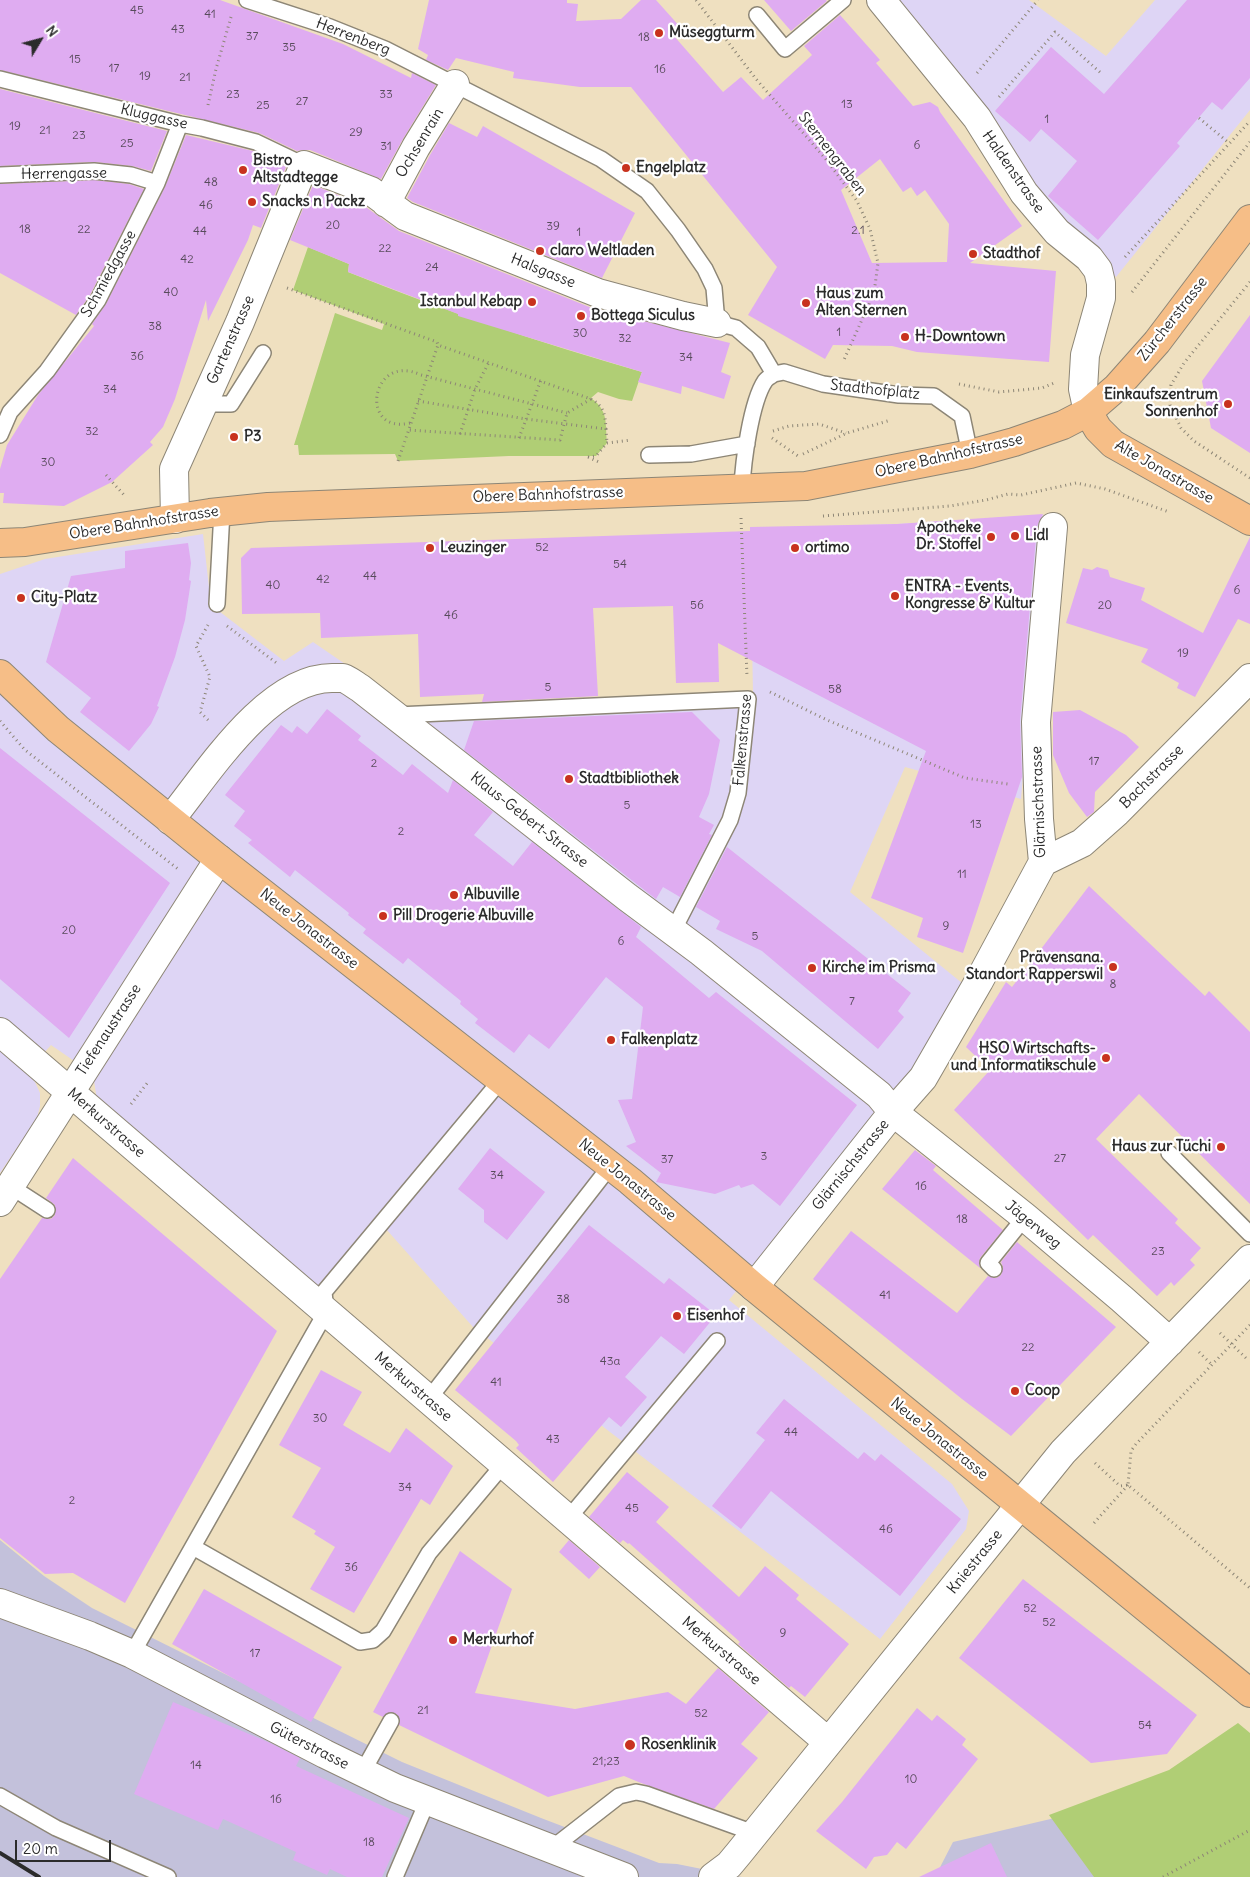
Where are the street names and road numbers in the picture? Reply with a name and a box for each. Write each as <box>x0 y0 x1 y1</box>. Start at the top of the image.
street label: Herrenberg <box>313 15 393 59</box>
street label: Kluggasse <box>119 101 189 133</box>
street label: Ochsenrain <box>392 105 448 181</box>
street label: Sternengraben <box>794 109 870 199</box>
street label: Haldenstrasse <box>978 127 1048 217</box>
street label: Herrengasse <box>21 164 107 184</box>
street label: Schmiedgasse <box>78 227 140 321</box>
street label: Halsgasse <box>508 250 578 292</box>
street label: Zürcherstrasse <box>1135 273 1211 365</box>
street label: Gartenstrasse <box>203 293 259 387</box>
street label: Stadthofplatz <box>829 376 921 404</box>
street label: Obere Bahnhofstrasse <box>873 430 1025 482</box>
street label: Alte Jonastrasse <box>1111 436 1217 508</box>
street label: Obere Bahnhofstrasse <box>472 483 624 507</box>
street label: Obere Bahnhofstrasse <box>68 502 220 544</box>
street label: Falkenstrasse <box>730 693 756 787</box>
street label: Bachstrasse <box>1116 741 1188 813</box>
street label: Glärnischstrasse <box>1028 746 1050 858</box>
street label: Klaus-Gebert-Strasse <box>467 768 591 872</box>
street label: Neue Jonastrasse <box>256 885 362 973</box>
street label: Tiefenaustrasse <box>73 981 145 1079</box>
street label: Merkurstrasse <box>64 1084 148 1162</box>
street label: Glärnischstrasse <box>809 1116 893 1214</box>
street label: Neue Jonastrasse <box>575 1135 679 1225</box>
street label: Jägerweg <box>1001 1197 1065 1253</box>
street label: Merkurstrasse <box>371 1348 455 1426</box>
street label: Neue Jonastrasse <box>887 1394 991 1484</box>
street label: Kniestrasse <box>944 1526 1006 1598</box>
street label: Merkurstrasse <box>678 1613 764 1689</box>
street label: Güterstrasse <box>266 1718 352 1774</box>

